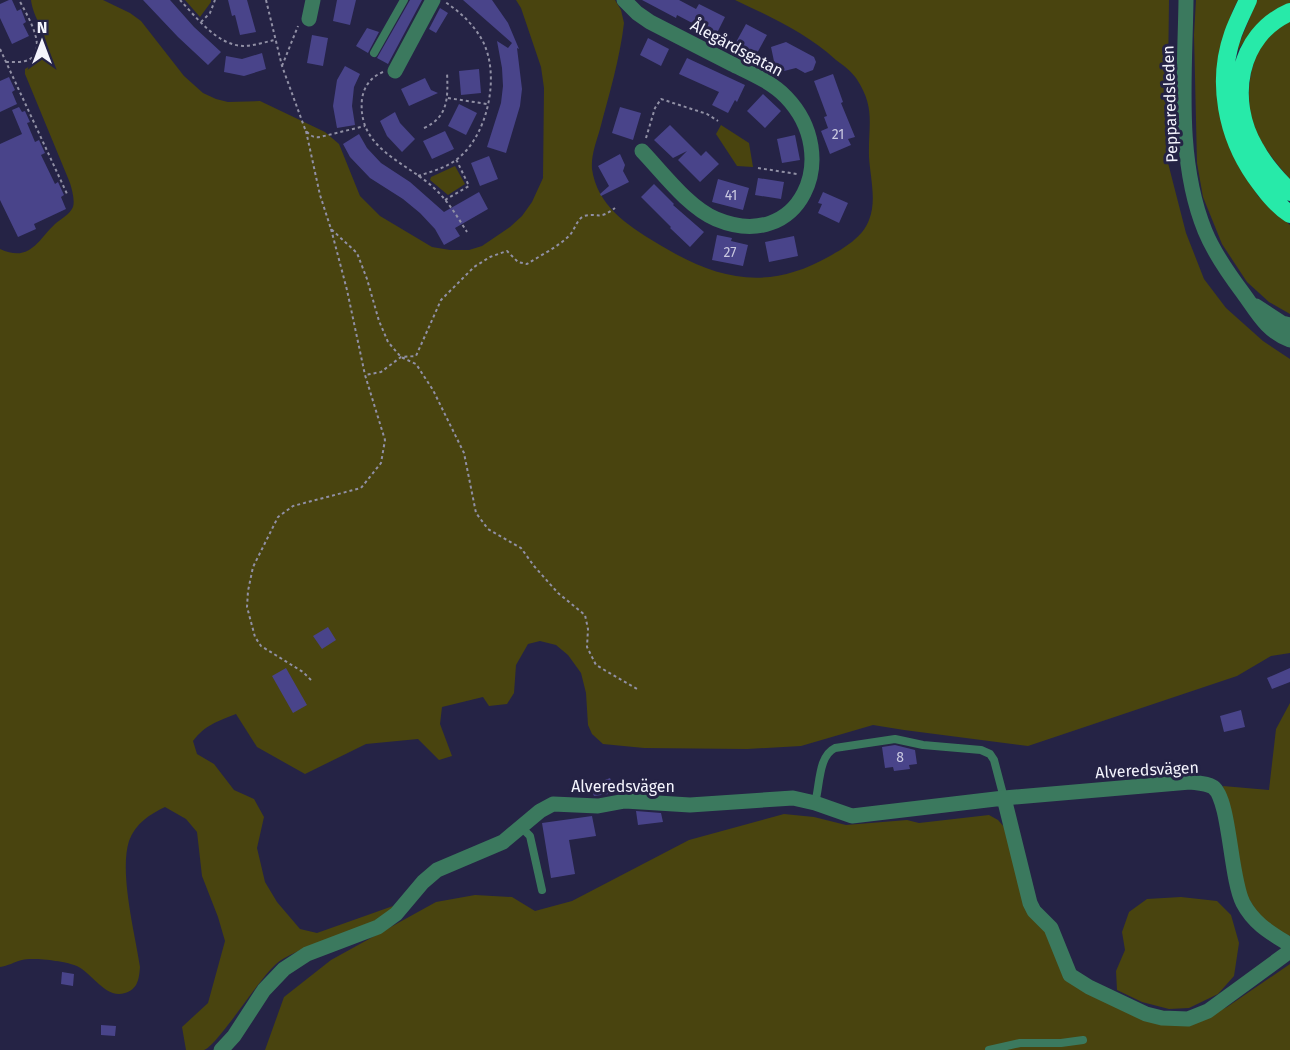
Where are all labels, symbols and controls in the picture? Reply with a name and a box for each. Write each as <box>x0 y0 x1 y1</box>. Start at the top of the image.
north arrow <box>12 12 72 72</box>
street label: Ålegårdsgatan <box>687 15 787 80</box>
text: N <box>37 18 47 37</box>
street label: Pepparedsleden <box>1158 45 1182 163</box>
house number: 21 <box>832 126 844 143</box>
house number: 41 <box>725 187 737 204</box>
house number: 27 <box>723 244 737 261</box>
house number: 8 <box>896 749 904 766</box>
street label: Alveredsvägen <box>1095 758 1199 782</box>
street label: Alveredsvägen <box>571 777 675 796</box>

